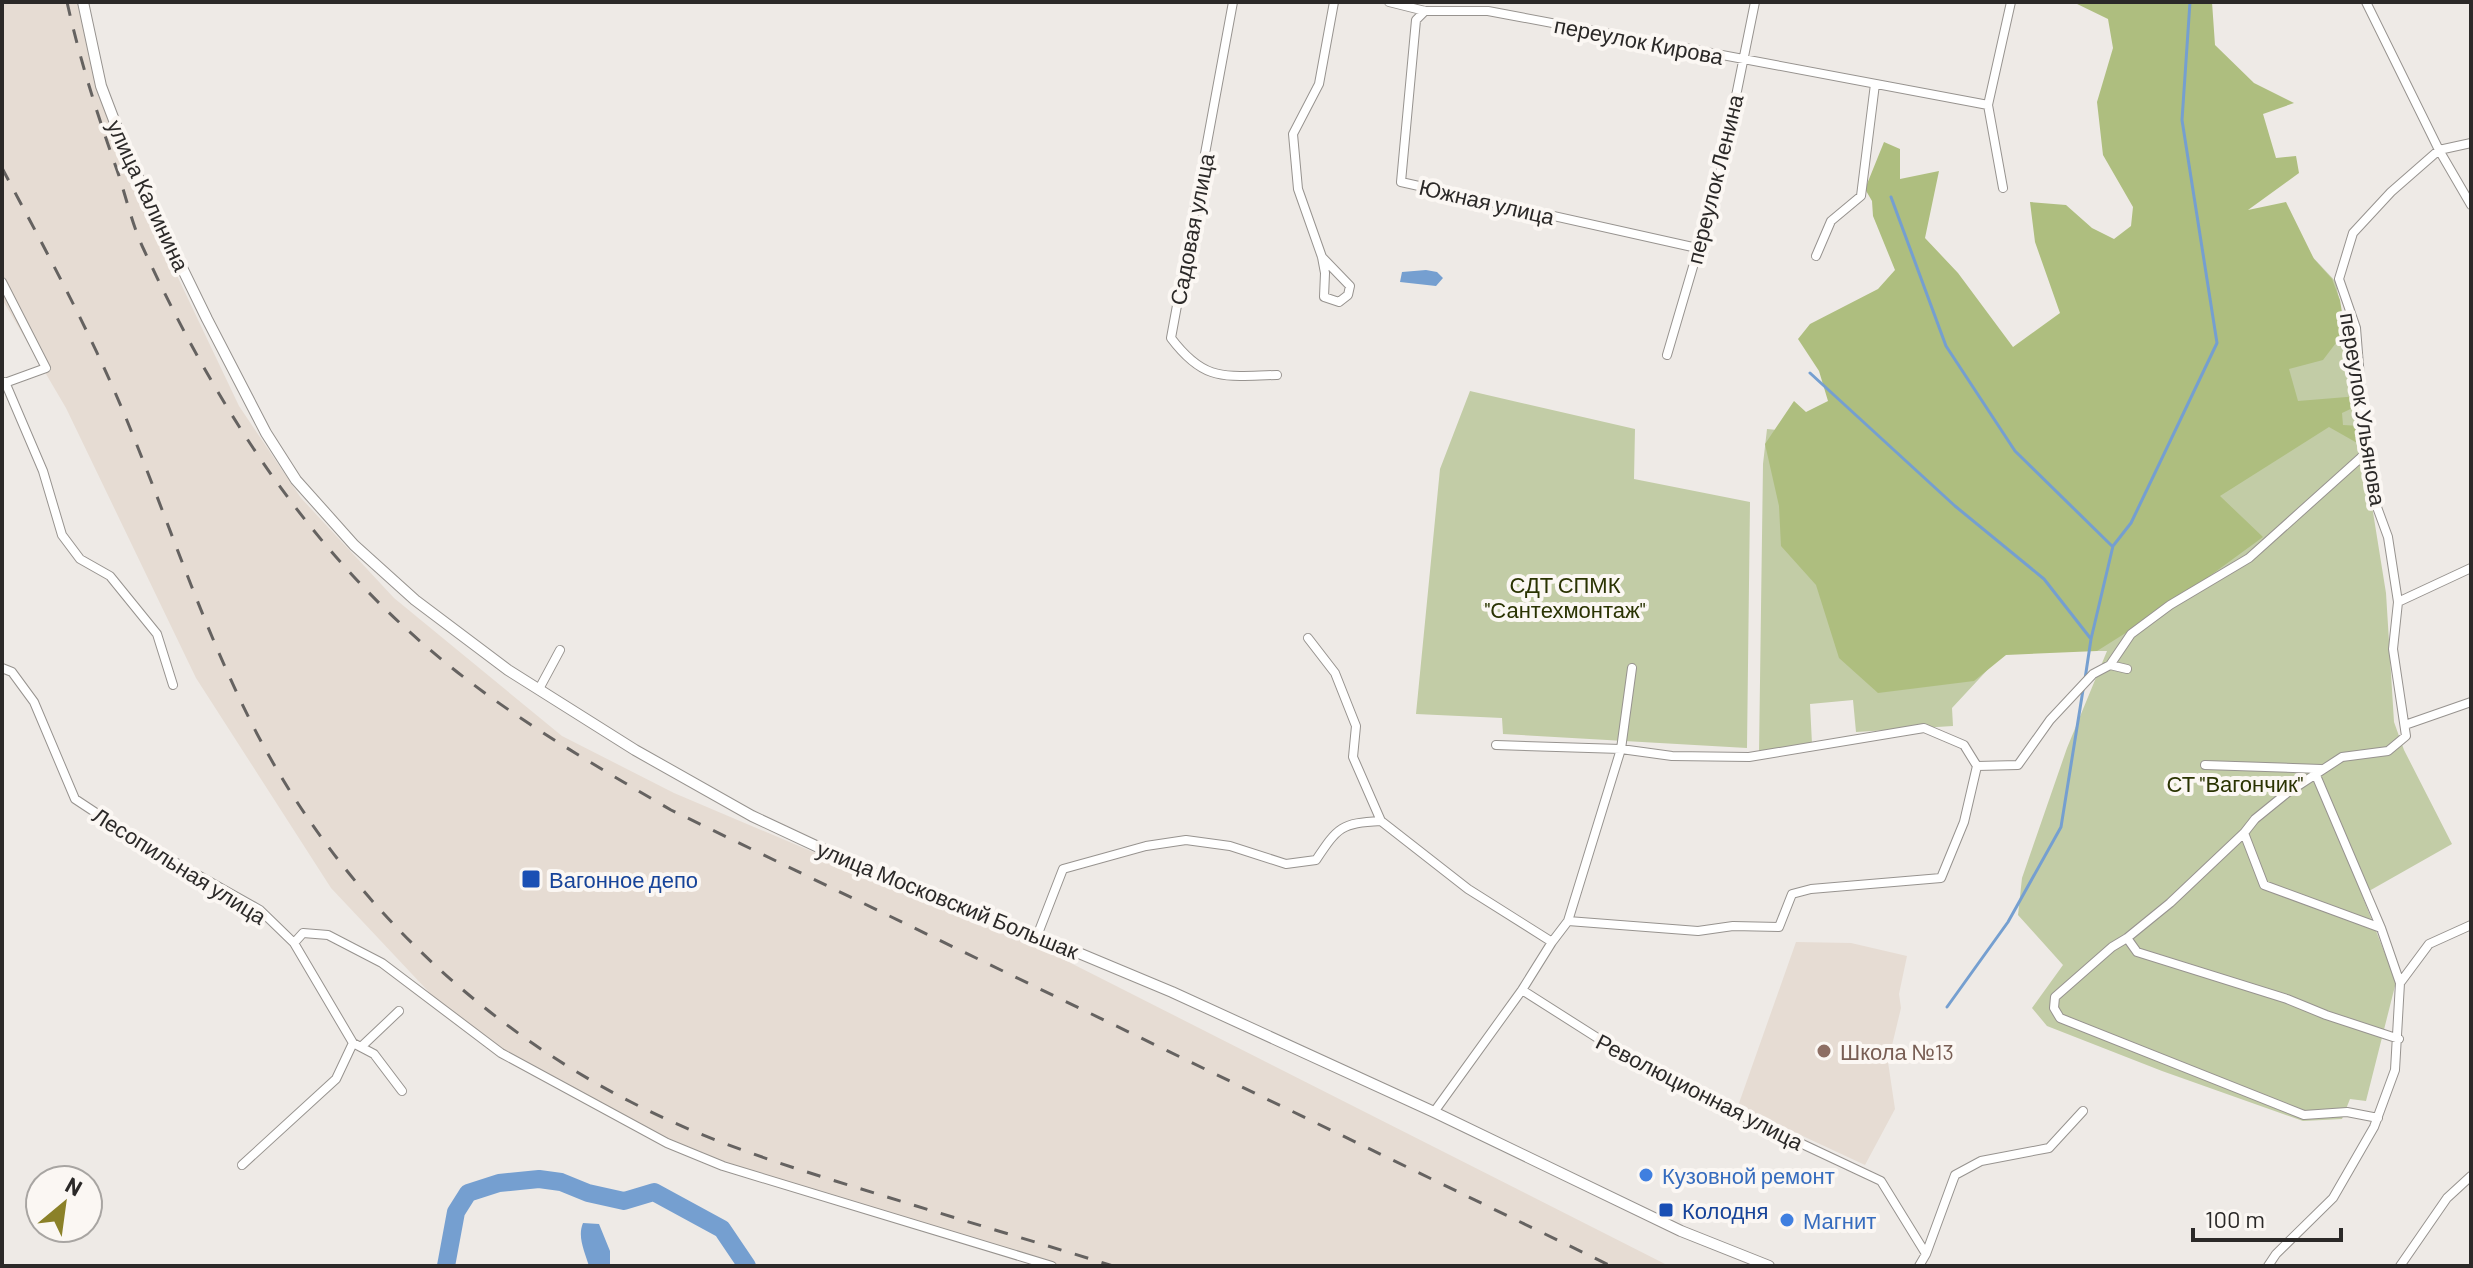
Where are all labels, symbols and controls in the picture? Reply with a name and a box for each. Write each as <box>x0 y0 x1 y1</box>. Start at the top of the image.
street label: переулок Кирова <box>1552 11 1726 70</box>
street label: переулок Ленина <box>1680 91 1749 267</box>
street label: улица Калинина <box>102 115 196 276</box>
street label: Садовая улица <box>1164 150 1220 307</box>
street label: Южная улица <box>1417 173 1558 230</box>
street label: переулок Ульянова <box>2335 311 2392 508</box>
park label: СДТ СПМК "Сантехмонтаж" <box>1485 571 1646 622</box>
park label: СТ "Вагончик" <box>2167 770 2304 796</box>
street label: Лесопильная улица <box>88 801 272 930</box>
street label: улица Московский Большак <box>813 835 1083 965</box>
place label: Вагонное депо <box>549 866 698 893</box>
marker: Вагонное депо <box>520 868 542 890</box>
street label: Революционная улица <box>1592 1027 1809 1156</box>
place label: Школа №13 <box>1840 1038 1954 1064</box>
marker: Школа №13 <box>1815 1042 1833 1060</box>
place label: Кузовной ремонт <box>1662 1162 1835 1189</box>
north arrow <box>24 1164 104 1244</box>
marker: Кузовной ремонт <box>1637 1166 1655 1184</box>
text: N <box>61 1171 87 1201</box>
scale bar <box>2193 1192 2341 1242</box>
place label: Колодня <box>1682 1197 1768 1224</box>
marker: Колодня <box>1657 1201 1675 1219</box>
text: 100 m <box>2205 1204 2265 1233</box>
place label: Магнит <box>1803 1207 1876 1233</box>
marker: Магнит <box>1778 1211 1796 1229</box>

